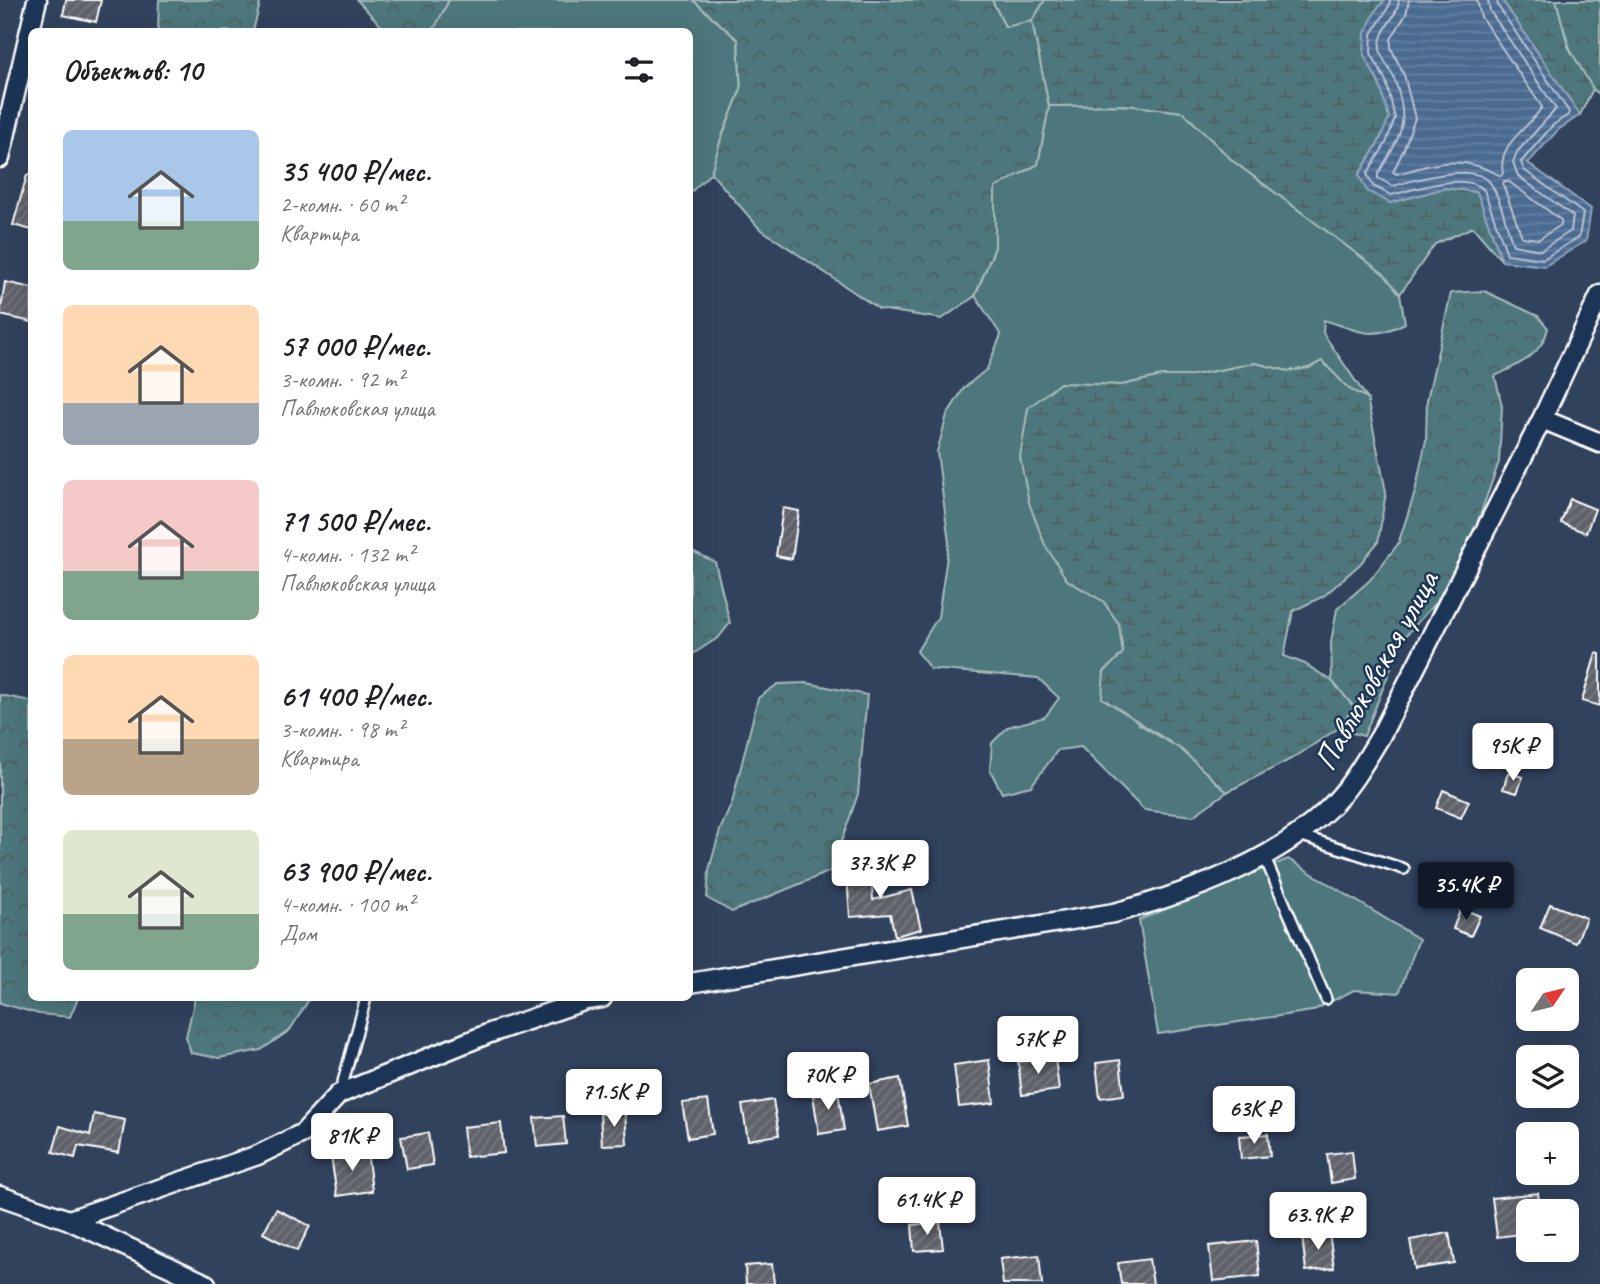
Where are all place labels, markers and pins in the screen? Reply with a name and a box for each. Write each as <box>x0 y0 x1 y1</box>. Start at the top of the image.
pin: 95K ₽ <box>1464 724 1562 783</box>
pin: 37.3K ₽ <box>815 841 945 900</box>
pin: 35.4K ₽ <box>1401 862 1531 922</box>
pin: 57K ₽ <box>989 1016 1087 1076</box>
pin: 70K ₽ <box>779 1052 877 1112</box>
pin: 71.5K ₽ <box>549 1070 679 1129</box>
pin: 63K ₽ <box>1205 1086 1303 1146</box>
pin: 81K ₽ <box>303 1114 401 1173</box>
pin: 61.4K ₽ <box>862 1178 992 1237</box>
pin: 63.9K ₽ <box>1253 1192 1383 1252</box>

